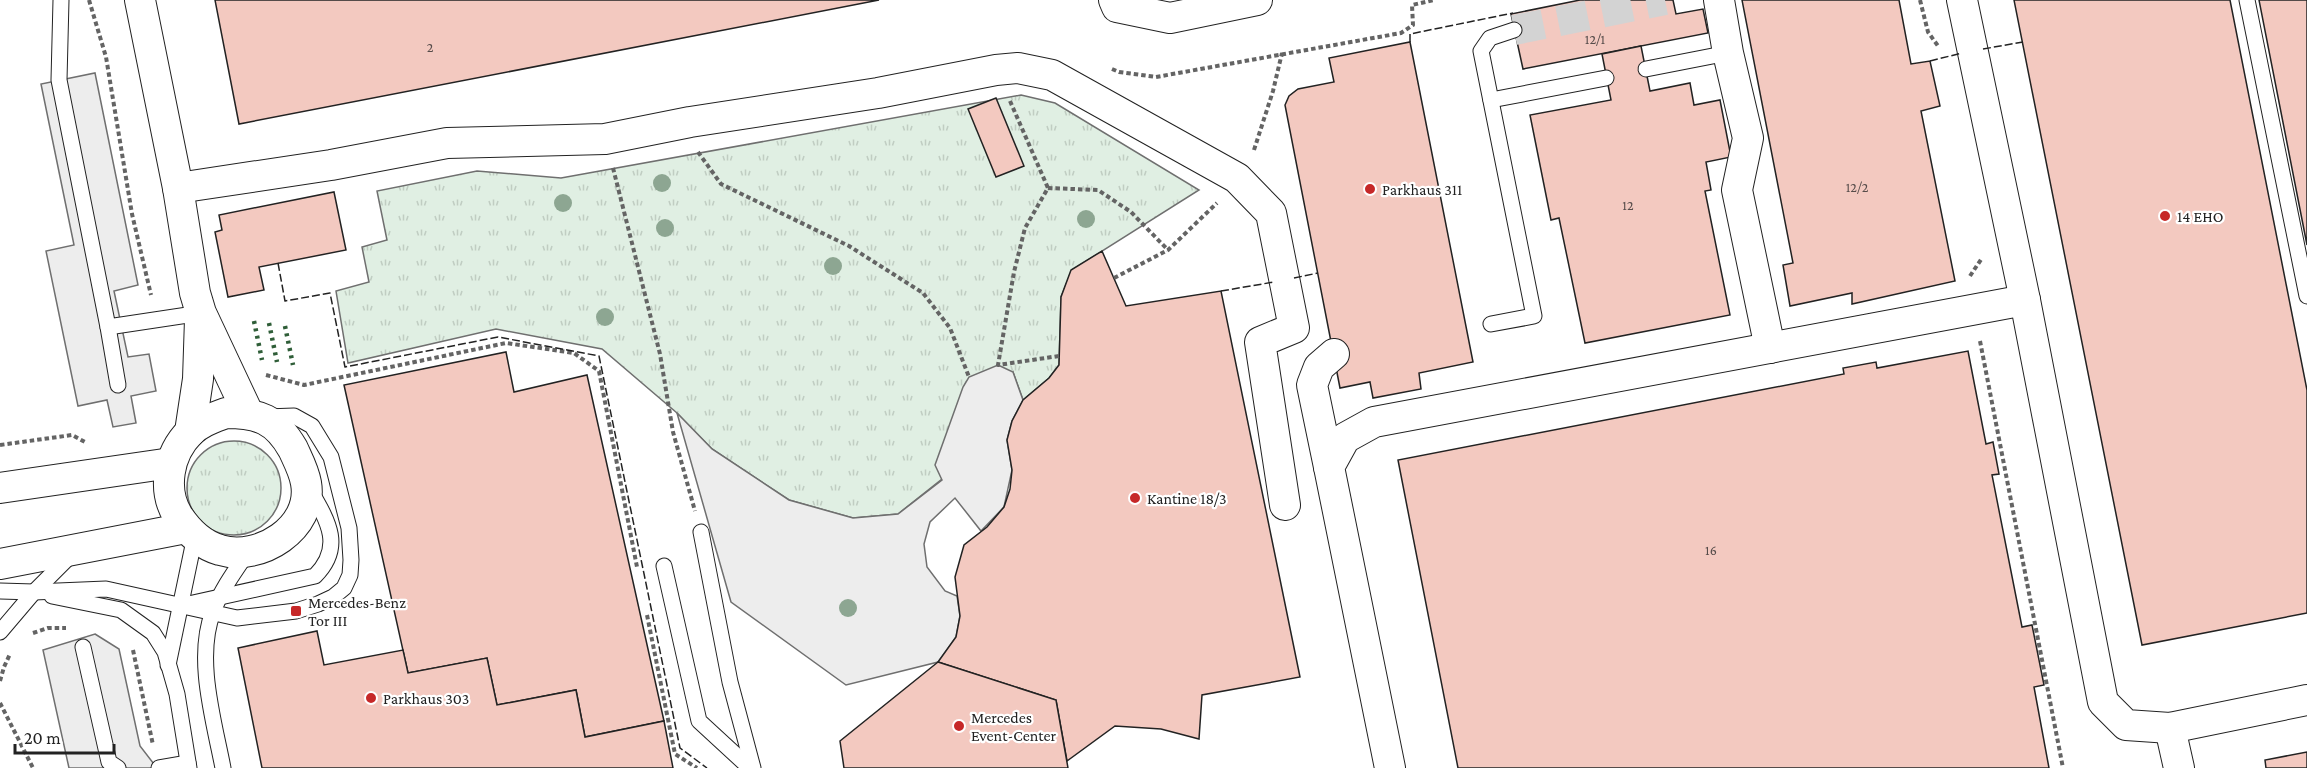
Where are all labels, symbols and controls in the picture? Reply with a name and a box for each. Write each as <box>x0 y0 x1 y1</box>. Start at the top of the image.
house number: 12/1 <box>1585 31 1606 47</box>
house number: 2 <box>427 39 434 55</box>
house number: 12/2 <box>1846 179 1869 195</box>
place label: Parkhaus 311 <box>1382 181 1462 198</box>
marker: Parkhaus 311 <box>1363 182 1377 196</box>
house number: 12 <box>1622 197 1634 213</box>
place label: 14 EHO <box>2177 208 2223 225</box>
marker: 14 EHO <box>2158 209 2172 223</box>
place label: Kantine 18/3 <box>1147 490 1227 507</box>
marker: Kantine 18/3 <box>1128 491 1142 505</box>
house number: 16 <box>1705 542 1717 558</box>
place label: Mercedes-Benz Tor III <box>308 594 406 629</box>
marker: Mercedes-Benz Tor III <box>289 604 303 618</box>
place label: Parkhaus 303 <box>383 690 469 707</box>
marker: Parkhaus 303 <box>364 691 378 705</box>
place label: Mercedes Event-Center <box>971 709 1057 744</box>
scale bar <box>15 717 114 755</box>
marker: Mercedes Event-Center <box>952 719 966 733</box>
text: 20 m <box>24 728 61 748</box>

